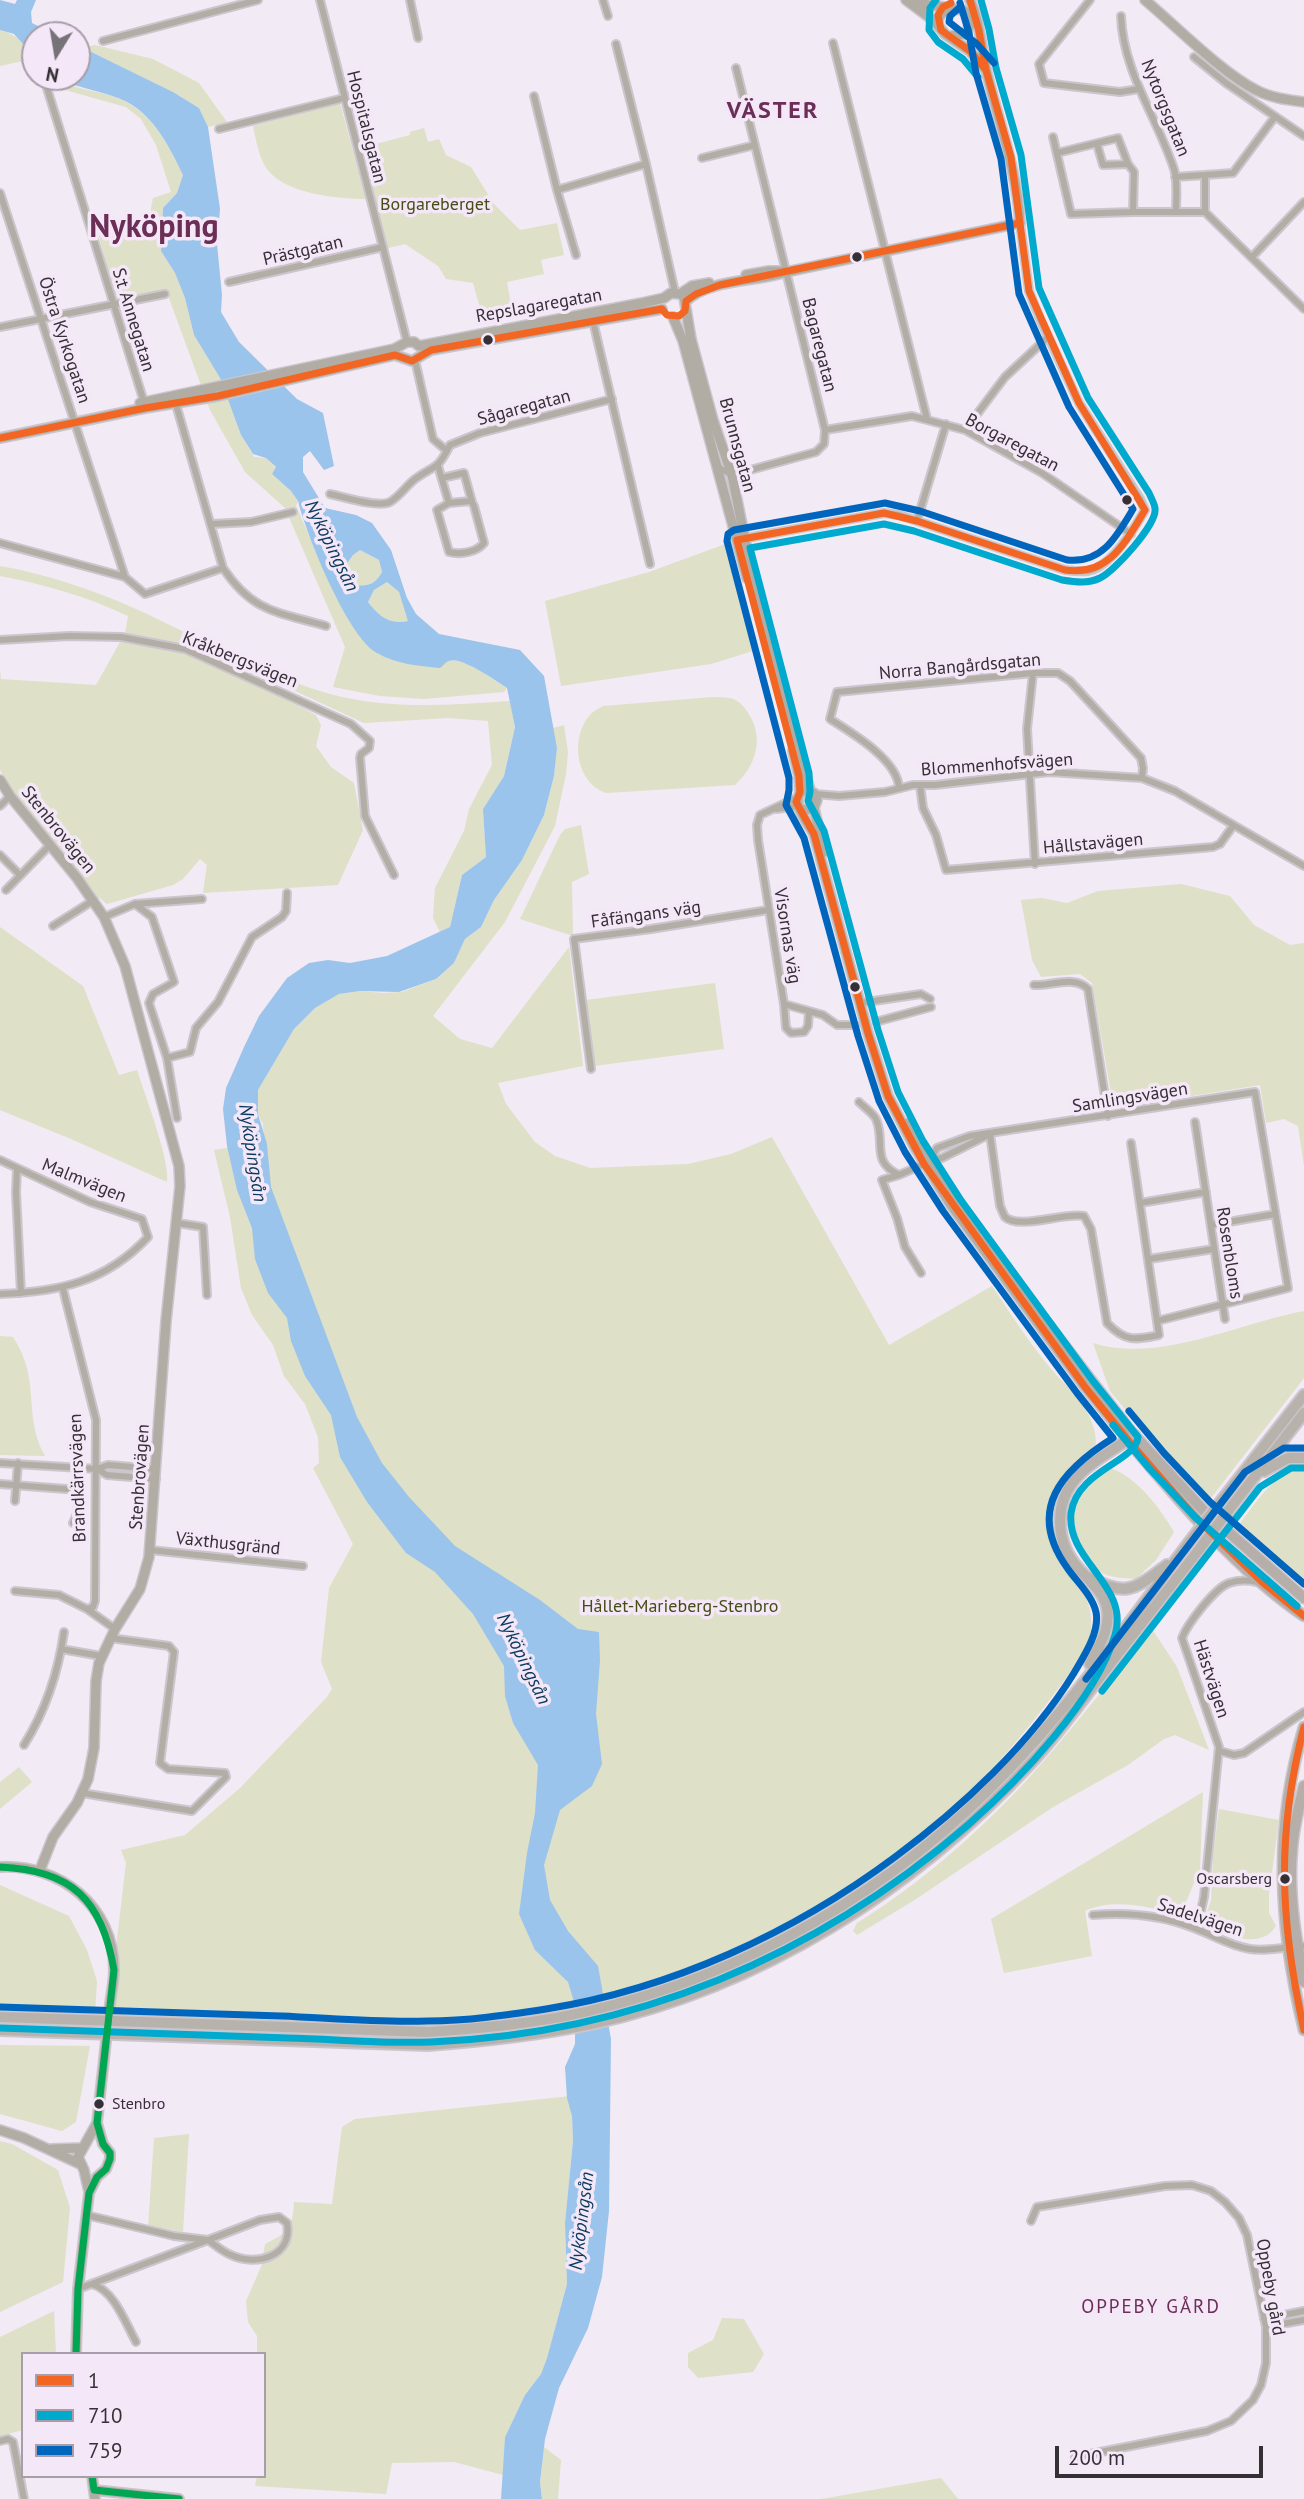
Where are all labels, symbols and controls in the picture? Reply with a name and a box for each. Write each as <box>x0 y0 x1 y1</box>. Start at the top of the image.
north arrow <box>21 21 91 91</box>
street label: Nytorgsgatan <box>1136 56 1194 160</box>
text: N <box>44 62 61 88</box>
street label: Hospitalsgatan <box>342 68 390 186</box>
district label: VÄSTER <box>727 97 819 125</box>
park label: Borgareberget <box>380 194 490 216</box>
district label: Nyköping <box>89 209 219 247</box>
street label: Prästgatan <box>261 231 345 271</box>
unlabelled marker <box>850 250 864 264</box>
street label: S:t Annegatan <box>107 266 159 374</box>
street label: Östra Kyrkogatan <box>33 274 95 406</box>
street label: Repslagaregatan <box>474 284 604 328</box>
street label: Bagaregatan <box>797 296 841 394</box>
unlabelled marker <box>481 333 495 347</box>
street label: Sågaregatan <box>475 385 573 431</box>
street label: Brunnsgatan <box>714 395 760 495</box>
street label: Borgaregatan <box>961 409 1063 477</box>
unlabelled marker <box>1120 493 1134 507</box>
water label: Nyköpingsån <box>299 497 363 595</box>
street label: Kråkbergsvägen <box>179 627 301 693</box>
street label: Norra Bangårdsgatan <box>878 649 1042 685</box>
street label: Blommenhofsvägen <box>920 749 1074 781</box>
street label: Stenbrovägen <box>16 782 100 878</box>
street label: Hållstavägen <box>1042 829 1144 859</box>
street label: Visornas väg <box>769 886 805 986</box>
street label: Fåfängans väg <box>590 897 702 933</box>
unlabelled marker <box>848 980 862 994</box>
street label: Samlingsvägen <box>1071 1078 1189 1118</box>
water label: Nyköpingsån <box>233 1102 271 1204</box>
street label: Malmvägen <box>39 1154 129 1208</box>
street label: Rosenbloms <box>1211 1205 1247 1301</box>
street label: Brandkärrsvägen <box>65 1413 91 1543</box>
street label: Stenbrovägen <box>126 1423 154 1531</box>
street label: Växthusgränd <box>175 1528 281 1560</box>
park label: Hållet-Marieberg-Stenbro <box>581 1596 779 1618</box>
water label: Nyköpingsån <box>491 1610 555 1708</box>
street label: Hästvägen <box>1188 1637 1234 1721</box>
place label: Oscarsberg <box>1196 1869 1272 1889</box>
marker: Oscarsberg <box>1278 1872 1292 1886</box>
street label: Sadelvägen <box>1154 1894 1246 1942</box>
place label: Stenbro <box>112 2094 165 2114</box>
marker: Stenbro <box>92 2097 106 2111</box>
water label: Nyköpingsån <box>565 2171 599 2271</box>
street label: Oppeby gård <box>1251 2237 1289 2337</box>
district label: OPPEBY GÅRD <box>1083 2297 1219 2319</box>
legend <box>21 2352 266 2478</box>
text: 1 <box>88 2367 99 2394</box>
text: 710 <box>88 2402 122 2429</box>
scale bar <box>1059 2432 1267 2476</box>
text: 759 <box>88 2437 122 2464</box>
text: 200 m <box>1068 2444 1125 2471</box>

